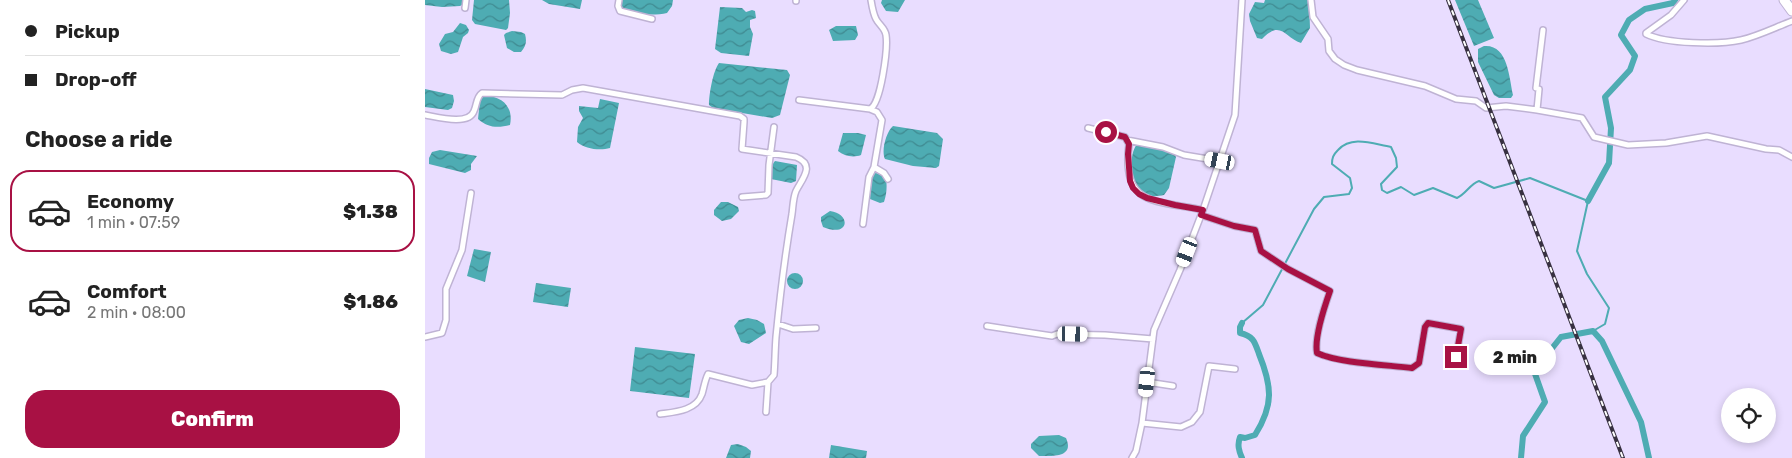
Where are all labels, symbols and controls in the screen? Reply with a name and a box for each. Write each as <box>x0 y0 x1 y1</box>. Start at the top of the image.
text: Pickup <box>55 20 120 43</box>
text: Drop-off <box>55 68 137 91</box>
route start <box>1095 121 1117 143</box>
text: Choose a ride <box>25 126 172 153</box>
car <box>1203 151 1236 171</box>
icon: car <box>27 189 72 234</box>
text: Economy <box>87 190 174 213</box>
text: $1.38 <box>343 200 398 223</box>
text: 1 min · 07:59 <box>87 213 180 232</box>
car <box>1174 235 1199 269</box>
icon: car <box>27 279 72 324</box>
text: Comfort <box>87 280 167 303</box>
text: $1.86 <box>343 290 398 313</box>
text: 2 min · 08:00 <box>87 303 186 322</box>
car <box>1057 326 1088 342</box>
callout: 2 min <box>1473 340 1556 374</box>
route end <box>1445 346 1467 368</box>
text: 2 min <box>1493 348 1537 367</box>
car <box>1137 366 1156 398</box>
map controls <box>1721 388 1776 443</box>
button: locate <box>1721 388 1776 443</box>
button: Confirm <box>25 390 400 448</box>

